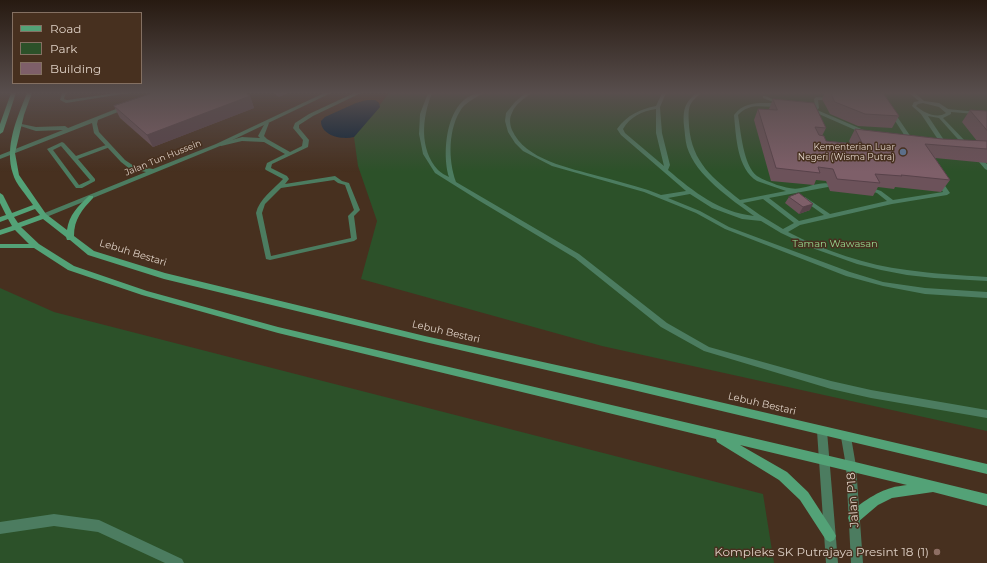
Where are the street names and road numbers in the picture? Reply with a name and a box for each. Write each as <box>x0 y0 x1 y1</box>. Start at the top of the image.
street label: Jalan Tun Hussein <box>123 138 203 178</box>
street label: Lebuh Bestari <box>98 237 168 269</box>
street label: Lebuh Bestari <box>411 318 481 346</box>
street label: Lebuh Bestari <box>727 390 797 418</box>
street label: Jalan P18 <box>844 472 862 528</box>

